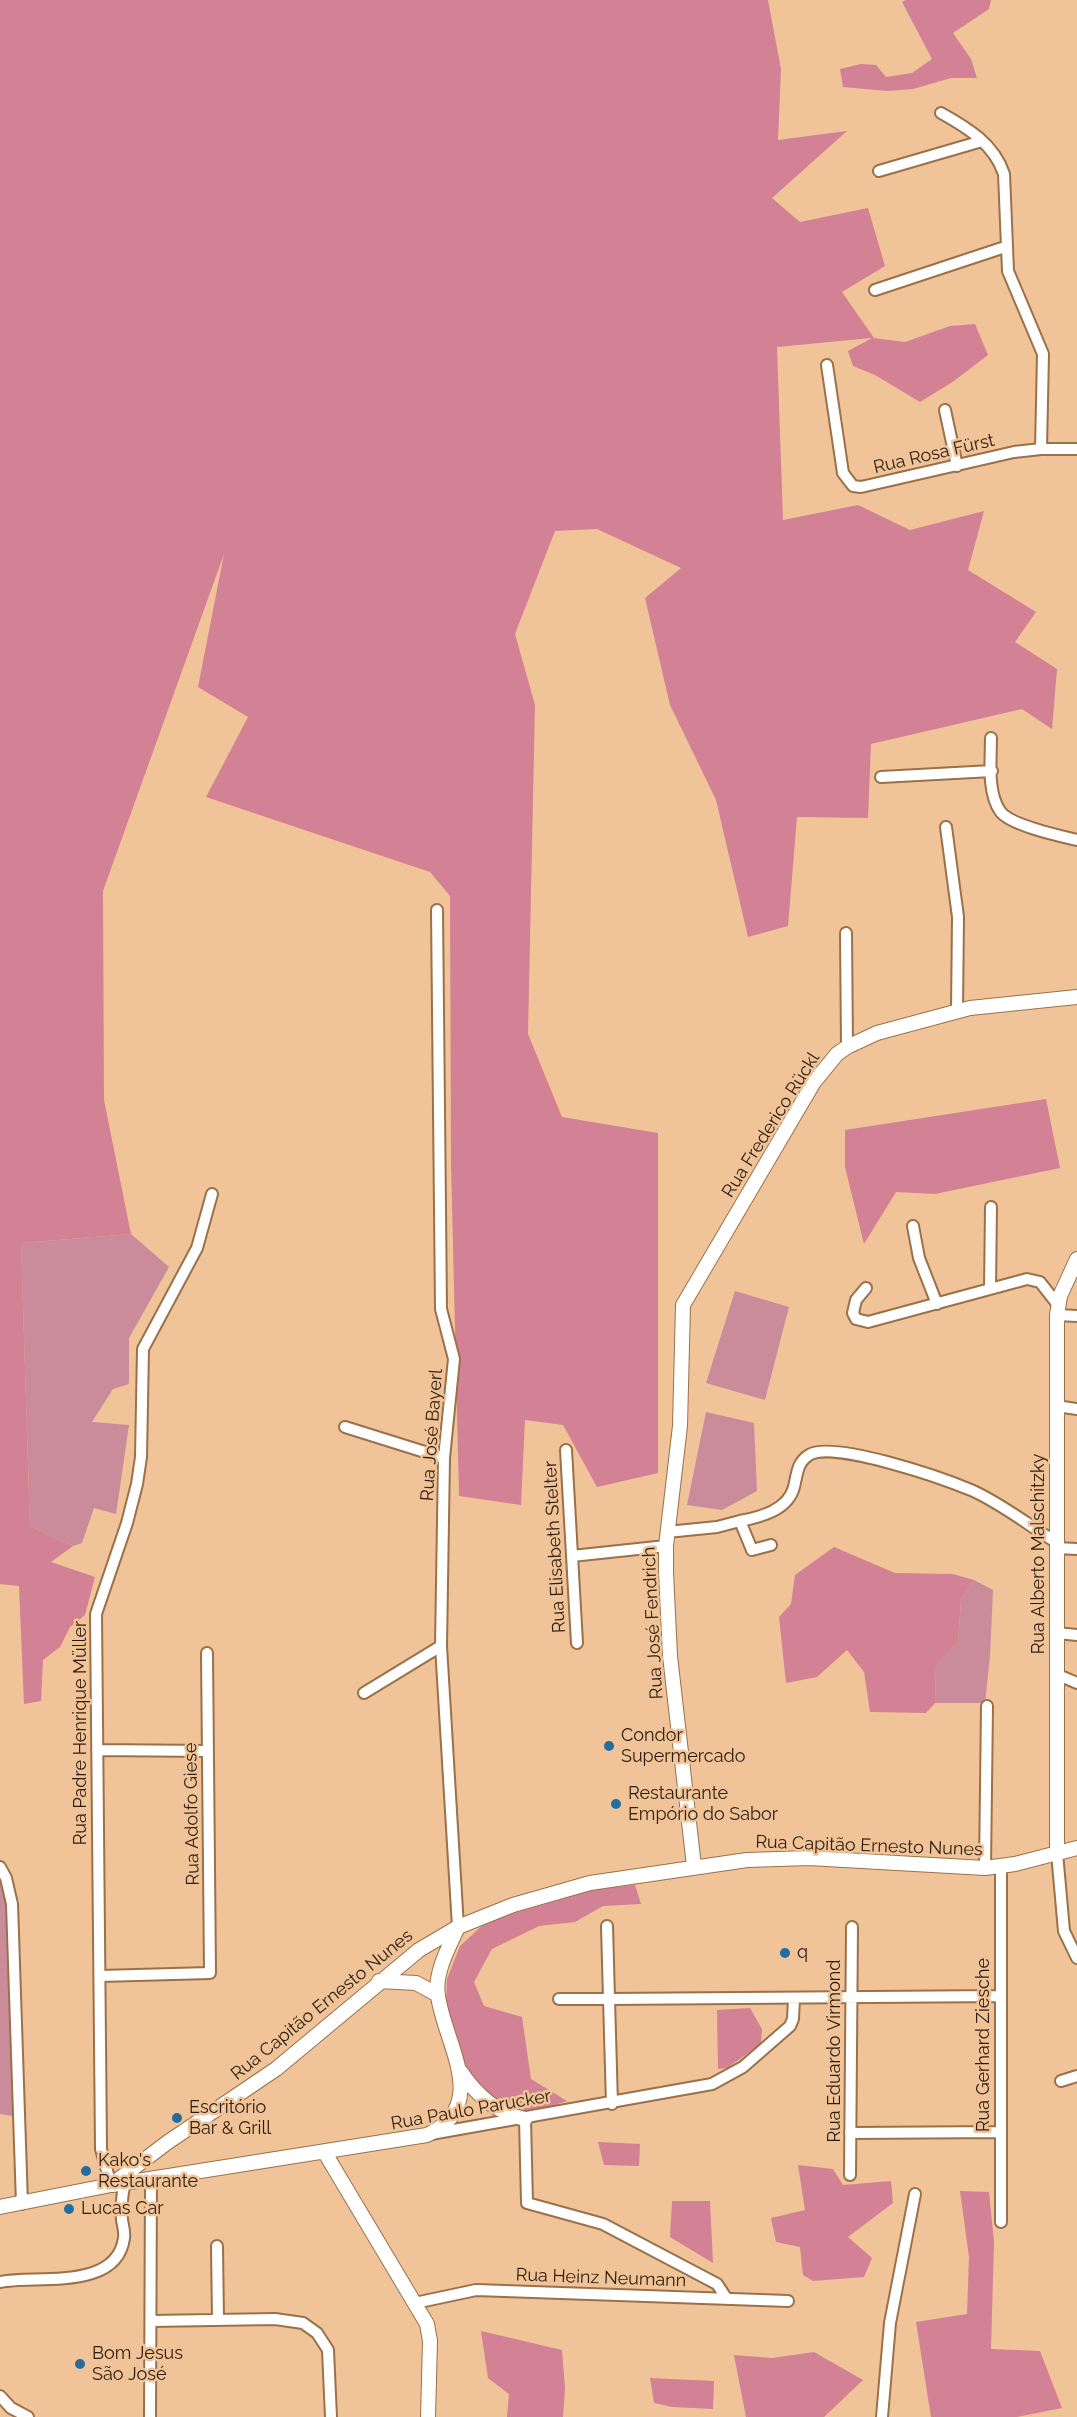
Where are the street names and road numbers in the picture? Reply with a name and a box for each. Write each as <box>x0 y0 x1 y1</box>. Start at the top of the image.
street label: Rua Rosa Fürst <box>871 430 997 478</box>
street label: Rua Frederico Rückl <box>718 1048 824 1202</box>
street label: Rua José Bayerl <box>417 1368 447 1502</box>
street label: Rua Alberto Malschitzky <box>1028 1454 1050 1654</box>
street label: Rua Elisabeth Stelter <box>540 1460 570 1634</box>
street label: Rua José Fendrich <box>638 1546 668 1700</box>
street label: Rua Padre Henrique Müller <box>70 1621 92 1845</box>
street label: Rua Adolfo Giese <box>180 1742 204 1886</box>
street label: Rua Capitão Ernesto Nunes <box>755 1831 983 1861</box>
street label: Rua Capitão Ernesto Nunes <box>227 1925 417 2085</box>
street label: Rua Gerhard Ziesche <box>973 1958 995 2132</box>
street label: Rua Eduardo Virmond <box>824 1959 846 2143</box>
street label: Rua Paulo Parucker <box>389 2085 553 2135</box>
street label: Rua Heinz Neumann <box>515 2264 687 2292</box>

